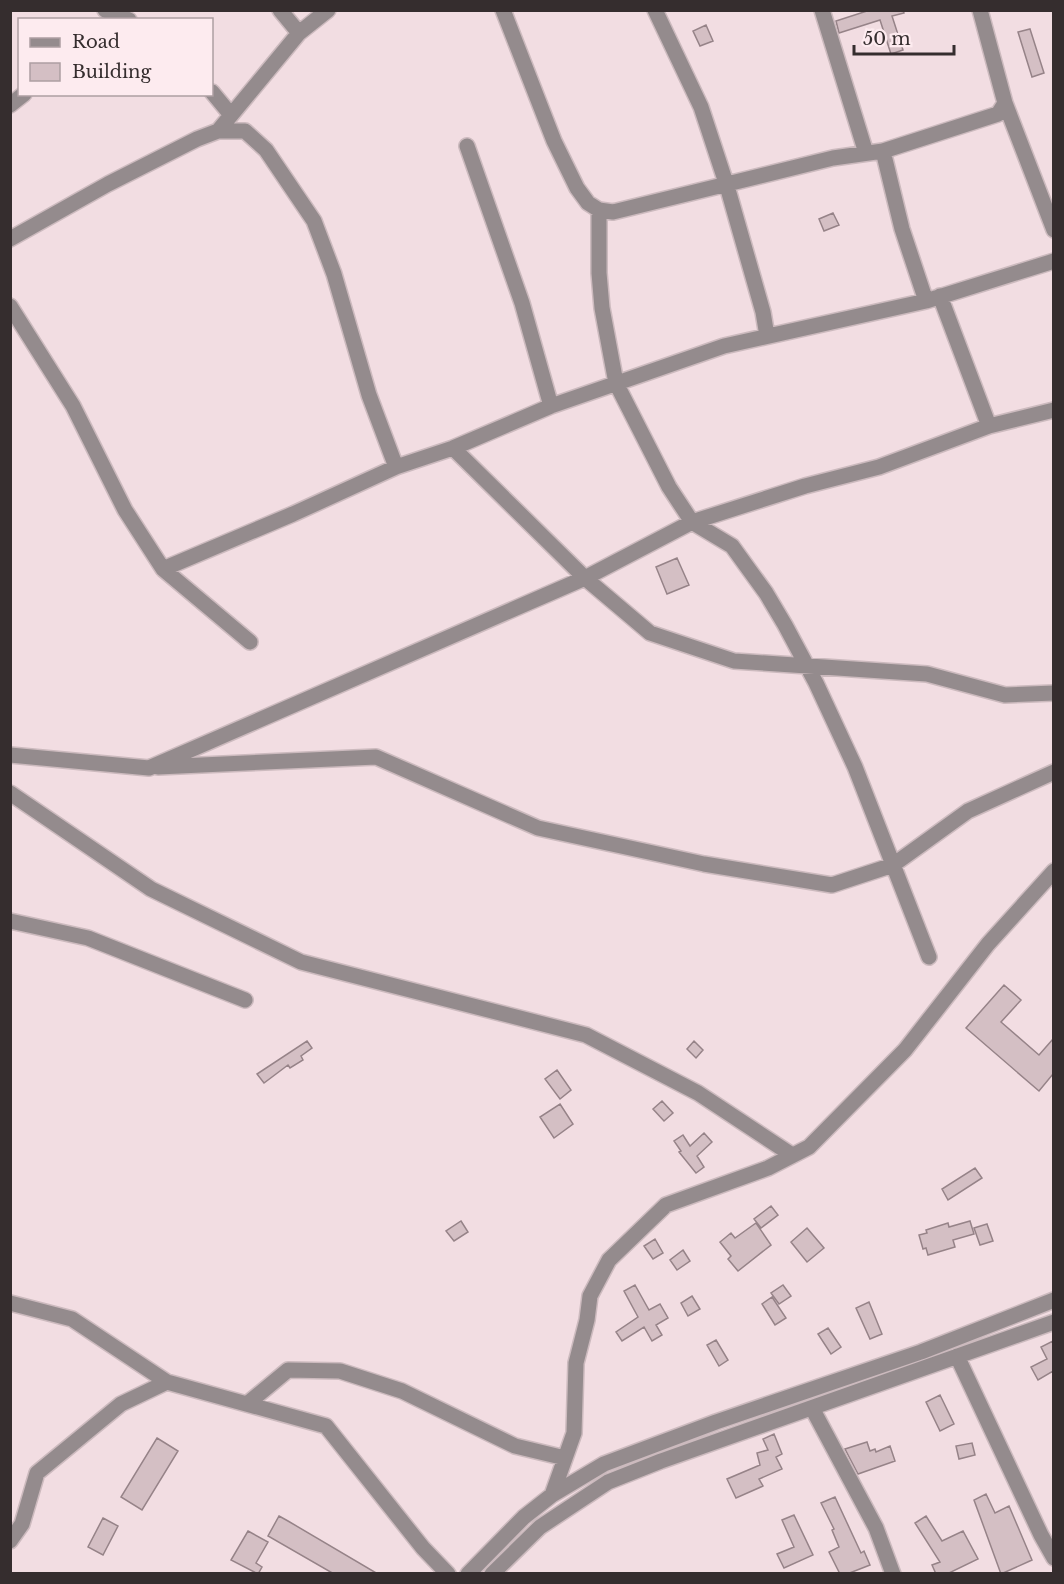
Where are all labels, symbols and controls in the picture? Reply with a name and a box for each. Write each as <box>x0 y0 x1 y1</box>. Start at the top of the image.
legend <box>18 18 213 96</box>
scale bar <box>854 18 954 56</box>
text: 50 m <box>863 28 911 50</box>
text: Road <box>72 31 120 53</box>
text: Building <box>72 61 151 83</box>

